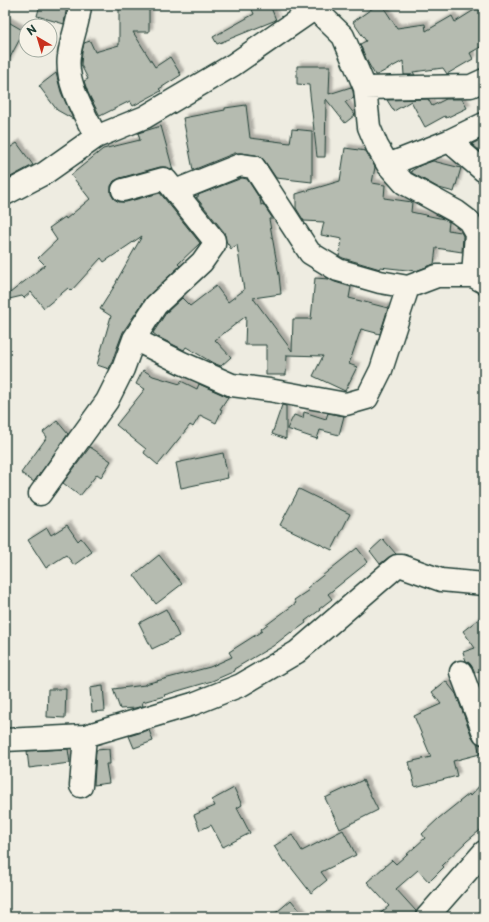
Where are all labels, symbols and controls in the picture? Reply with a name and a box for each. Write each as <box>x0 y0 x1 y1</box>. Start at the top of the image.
north arrow <box>18 18 58 58</box>
text: N <box>23 20 40 39</box>

